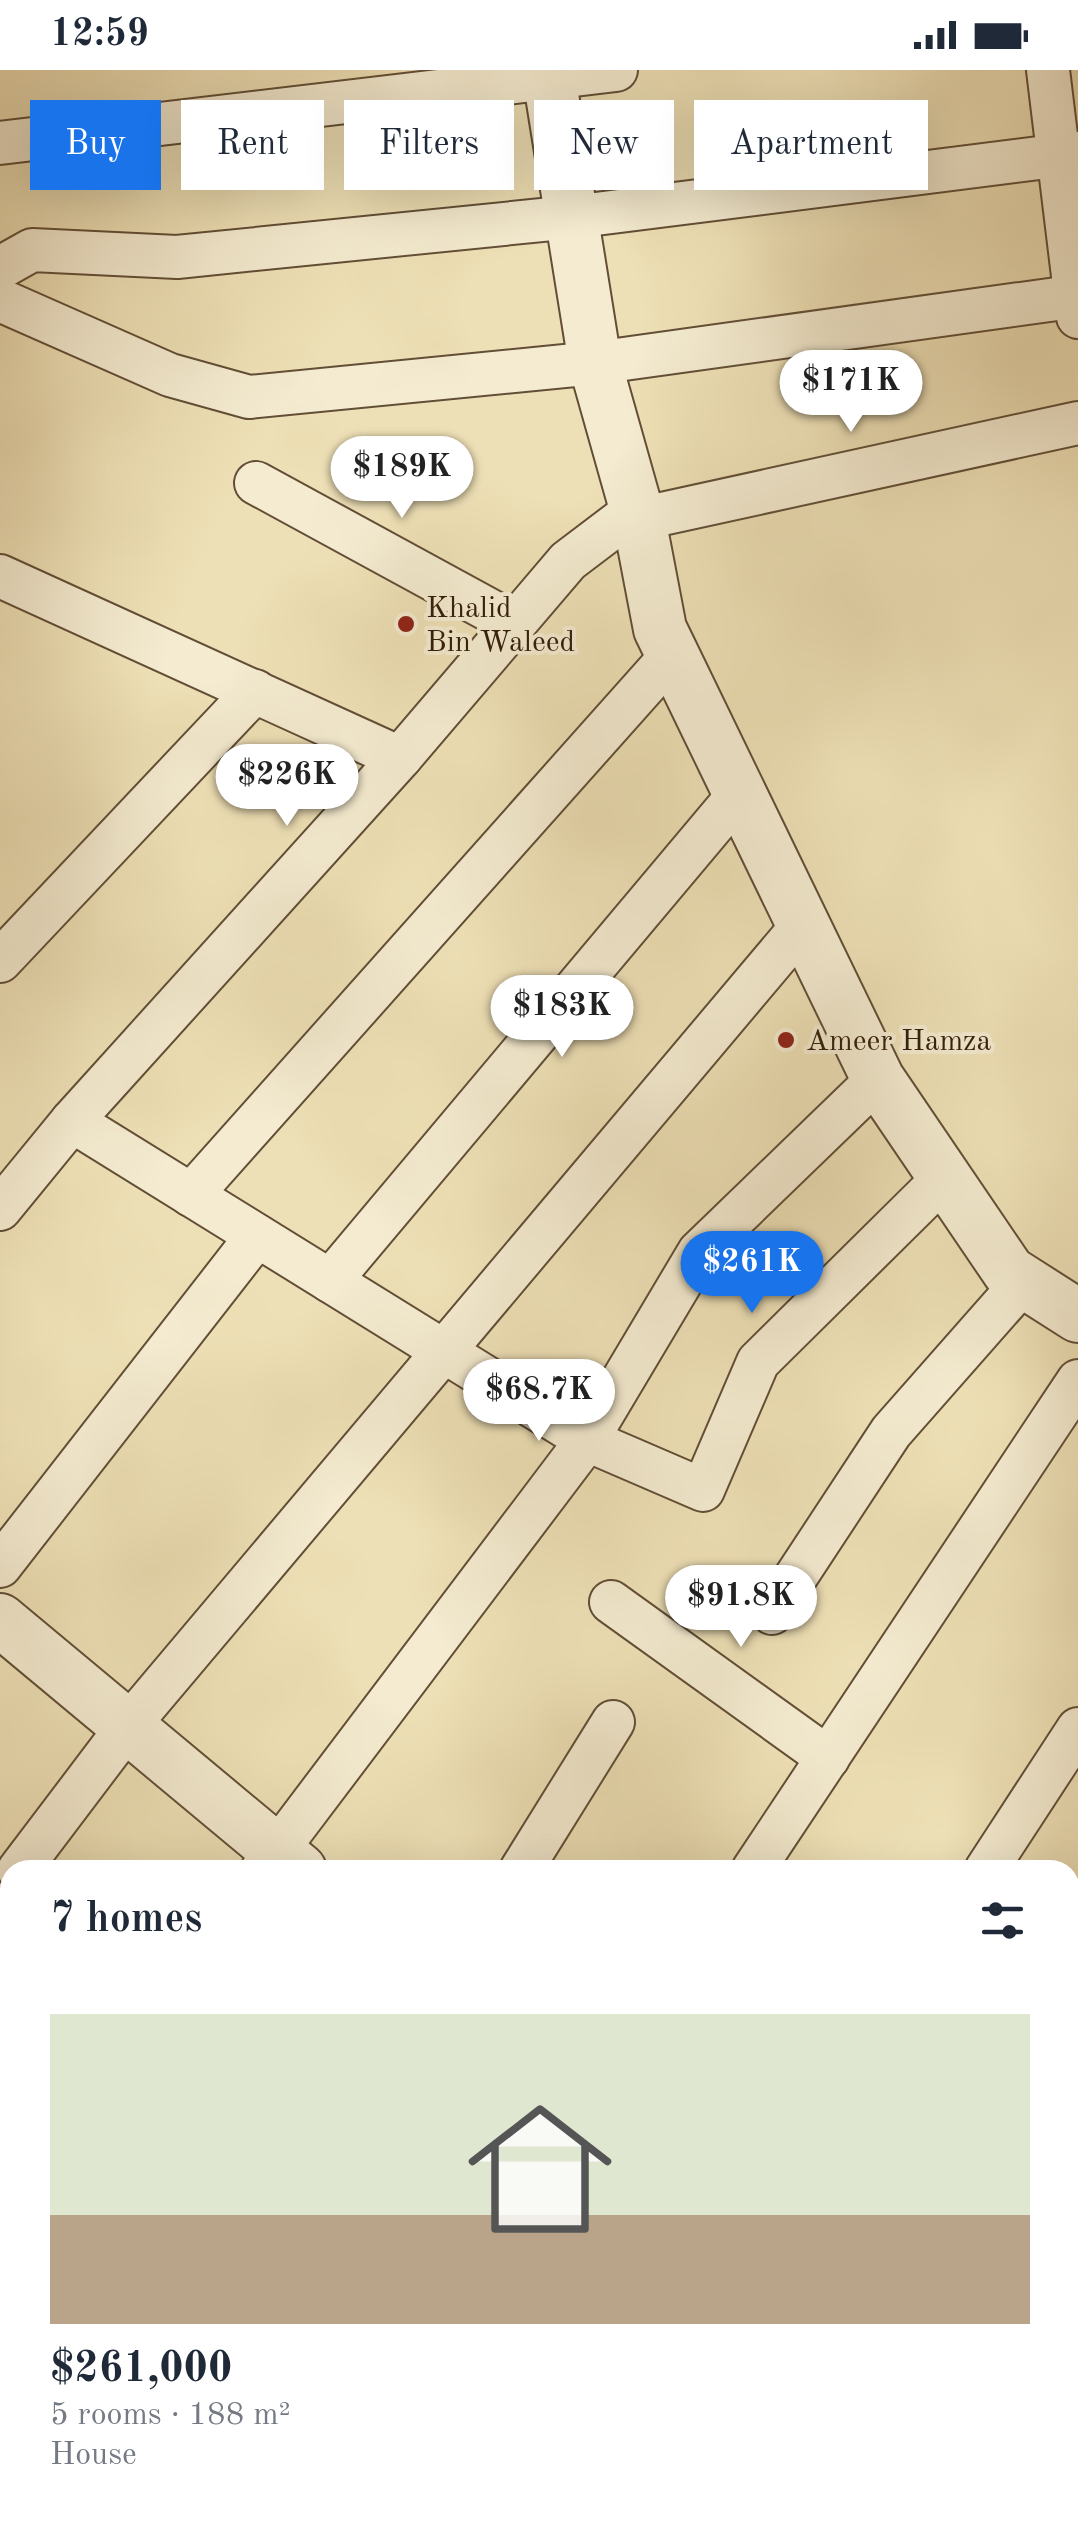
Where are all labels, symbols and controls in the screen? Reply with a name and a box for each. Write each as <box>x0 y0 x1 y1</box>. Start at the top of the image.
text: 12:59 <box>50 16 149 54</box>
chip: Buy <box>30 100 161 190</box>
chip: Rent <box>181 100 324 190</box>
chip: Filters <box>344 100 514 190</box>
chip: New <box>534 100 674 190</box>
chip: Apartment <box>694 100 928 190</box>
pin: $171K <box>781 350 921 435</box>
text: $171K <box>802 366 900 398</box>
pin: $189K <box>332 436 472 521</box>
text: $189K <box>353 452 451 484</box>
place label: Khalid Bin Waleed <box>426 594 575 658</box>
marker: Khalid Bin Waleed <box>395 613 417 635</box>
pin: $226K <box>217 744 357 829</box>
text: $226K <box>238 760 336 792</box>
pin: $183K <box>492 975 632 1060</box>
text: $183K <box>513 991 611 1023</box>
place label: Ameer Hamza <box>806 1027 992 1057</box>
marker: Ameer Hamza <box>775 1029 797 1051</box>
pin: $261K <box>682 1231 822 1316</box>
text: $261K <box>703 1247 801 1279</box>
pin: $68.7K <box>458 1359 620 1444</box>
text: $68.7K <box>485 1375 593 1407</box>
pin: $91.8K <box>660 1565 822 1650</box>
text: $91.8K <box>687 1581 795 1613</box>
icon: filters <box>975 1893 1030 1948</box>
text: 7 homes <box>50 1899 202 1941</box>
icon: home <box>450 2079 630 2259</box>
text: $261,000 <box>50 2349 232 2391</box>
text: 5 rooms · 188 m² <box>50 2400 291 2432</box>
text: House <box>50 2440 137 2472</box>

